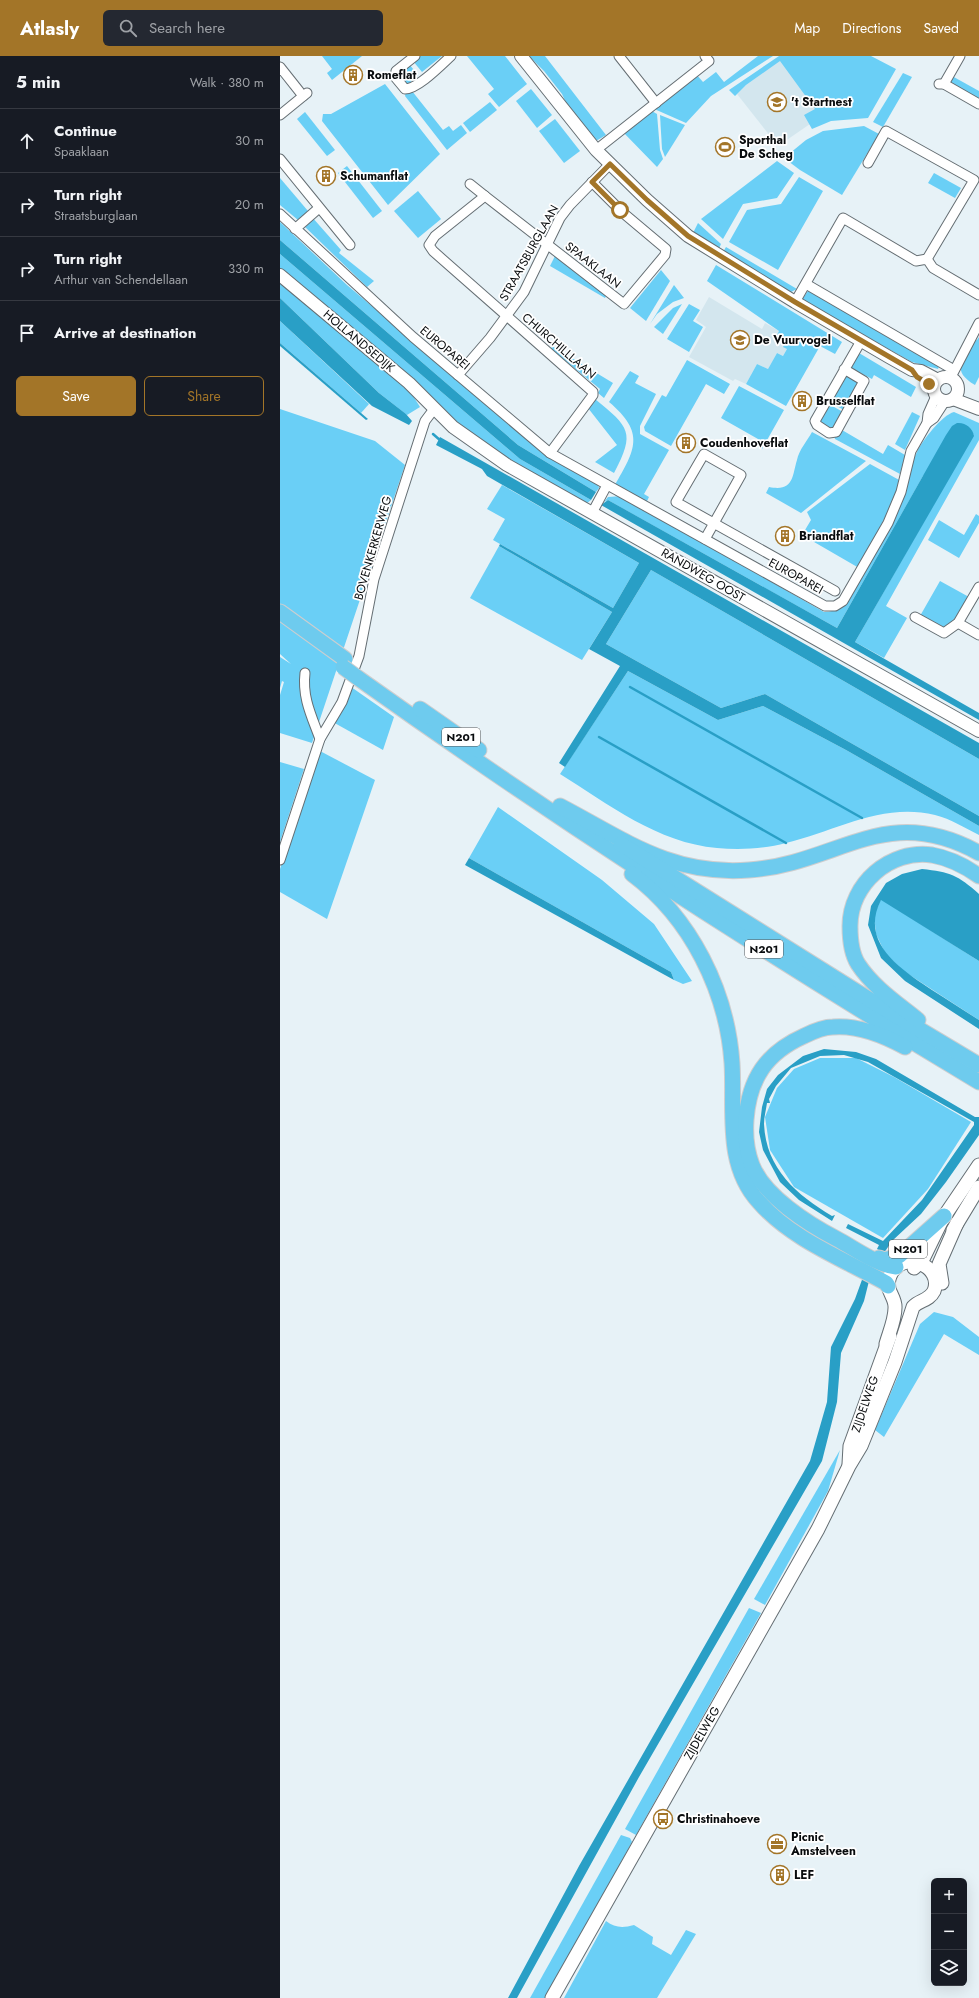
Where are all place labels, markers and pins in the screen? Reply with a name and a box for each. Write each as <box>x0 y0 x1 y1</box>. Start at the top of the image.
building icon: Romeflat <box>342 64 364 86</box>
place label: Romeflat <box>367 66 416 84</box>
school or university icon: 't Startnest <box>766 91 788 113</box>
place label: 't Startnest <box>791 93 852 111</box>
place label: Sporthal De Scheg <box>739 131 793 163</box>
sports icon: Sporthal De Scheg <box>714 136 736 158</box>
building icon: Schumanflat <box>315 165 337 187</box>
place label: Schumanflat <box>340 167 408 185</box>
school or university icon: De Vuurvogel <box>729 329 751 351</box>
place label: De Vuurvogel <box>754 331 831 349</box>
building icon: Brusselflat <box>791 390 813 412</box>
place label: Brusselflat <box>816 392 875 410</box>
building icon: Coudenhoveflat <box>675 432 697 454</box>
place label: Coudenhoveflat <box>700 434 788 452</box>
building icon: Briandflat <box>774 525 796 547</box>
place label: Briandflat <box>799 527 854 545</box>
bus stop icon: Christinahoeve <box>652 1808 674 1830</box>
place label: Christinahoeve <box>677 1810 760 1828</box>
place label: Picnic Amstelveen <box>790 1828 856 1860</box>
office icon: Picnic Amstelveen <box>766 1833 788 1855</box>
building icon: LEF <box>769 1864 791 1886</box>
place label: LEF <box>794 1866 814 1884</box>

